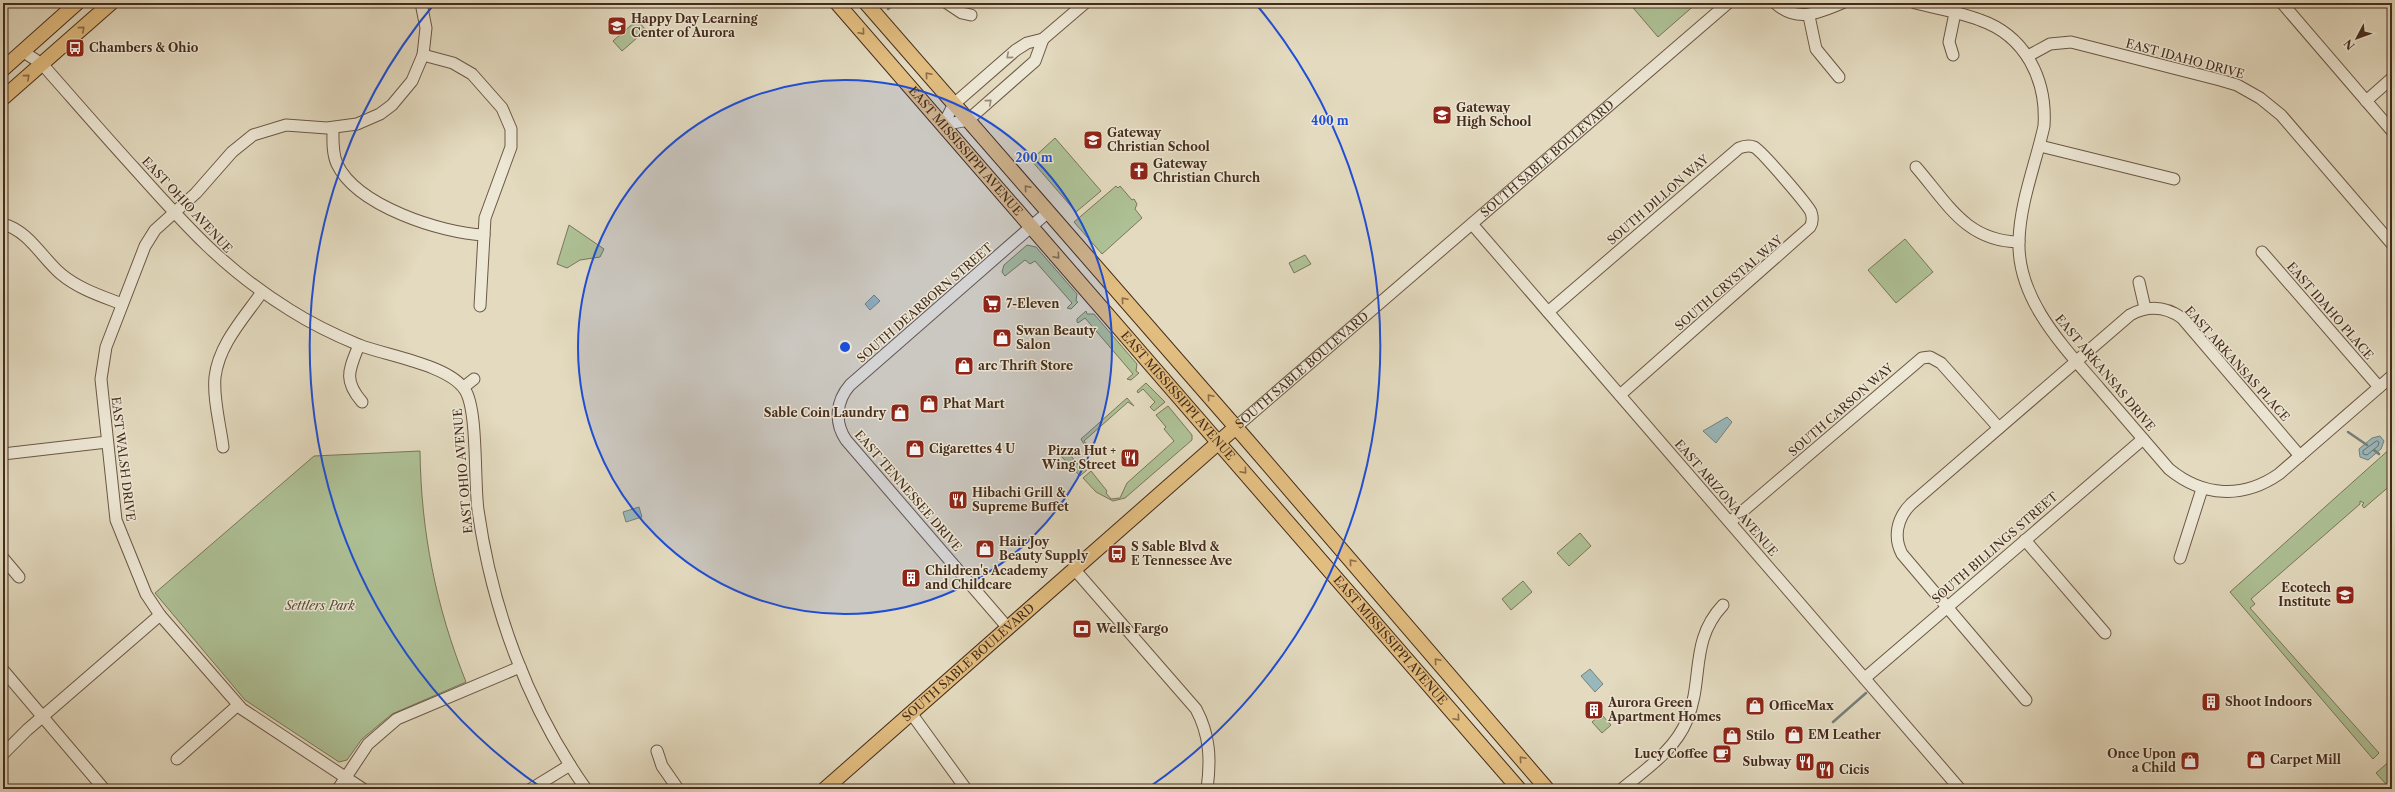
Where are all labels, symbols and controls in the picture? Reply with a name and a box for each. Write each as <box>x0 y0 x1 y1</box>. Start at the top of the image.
place label: Happy Day Learning Center of Aurora <box>631 11 759 40</box>
school or university icon: Happy Day Learning Center of Aurora <box>606 15 628 37</box>
north arrow <box>2337 18 2377 58</box>
one-way arrow <box>77 27 84 34</box>
one-way arrow <box>858 28 865 35</box>
street label: EAST IDAHO DRIVE <box>2124 35 2246 82</box>
text: N <box>2341 36 2358 53</box>
bus stop icon: Chambers & Ohio <box>64 37 86 59</box>
place label: Chambers & Ohio <box>89 40 199 55</box>
one-way arrow <box>1006 51 1013 58</box>
one-way arrow <box>926 72 933 79</box>
one-way arrow <box>23 75 30 82</box>
street label: EAST MISSISSIPPI AVENUE <box>906 83 1026 218</box>
street label: SOUTH SABLE BOULEVARD <box>1477 97 1617 220</box>
one-way arrow <box>984 99 991 106</box>
place label: Gateway High School <box>1456 100 1531 129</box>
school or university icon: Gateway High School <box>1431 104 1453 126</box>
text: 400 m <box>1311 113 1349 128</box>
place label: Gateway Christian School <box>1107 125 1210 154</box>
school or university icon: Gateway Christian School <box>1082 129 1104 151</box>
text: 200 m <box>1015 150 1053 165</box>
street label: SOUTH DILLON WAY <box>1604 151 1712 248</box>
street label: EAST OHIO AVENUE <box>139 154 236 256</box>
place label: Gateway Christian Church <box>1153 156 1261 185</box>
church icon: Gateway Christian Church <box>1128 160 1150 182</box>
one-way arrow <box>1024 185 1032 193</box>
street label: SOUTH CRYSTAL WAY <box>1672 231 1786 333</box>
street label: SOUTH DEARBORN STREET <box>854 240 996 366</box>
one-way arrow <box>1052 251 1060 259</box>
street label: EAST IDAHO PLACE <box>2284 259 2377 362</box>
supermarket icon: 7-Eleven <box>981 293 1003 315</box>
place label: 7-Eleven <box>1006 296 1060 311</box>
one-way arrow <box>1122 297 1129 304</box>
street label: EAST ARKANSAS PLACE <box>2182 303 2293 424</box>
street label: SOUTH SABLE BOULEVARD <box>1232 308 1372 431</box>
street label: EAST ARKANSAS DRIVE <box>2052 311 2159 434</box>
place label: Swan Beauty Salon <box>1016 323 1097 352</box>
shop icon: Swan Beauty Salon <box>991 327 1013 349</box>
street label: EAST MISSISSIPPI AVENUE <box>1118 328 1238 463</box>
centre of rings <box>838 340 852 354</box>
shop icon: arc Thrift Store <box>953 355 975 377</box>
place label: arc Thrift Store <box>978 358 1073 373</box>
street label: SOUTH CARSON WAY <box>1785 360 1897 459</box>
shop icon: Phat Mart <box>918 393 940 415</box>
one-way arrow <box>1207 395 1214 402</box>
street label: EAST WALSH DRIVE <box>108 396 139 522</box>
place label: Phat Mart <box>943 396 1005 411</box>
shop icon: Sable Coin Laundry <box>889 402 911 424</box>
place label: Sable Coin Laundry <box>764 405 887 420</box>
street label: EAST OHIO AVENUE <box>450 408 475 534</box>
street label: EAST TENNESSEE DRIVE <box>852 427 965 554</box>
street label: EAST ARIZONA AVENUE <box>1672 436 1781 559</box>
shop icon: Cigarettes 4 U <box>904 438 926 460</box>
place label: Cigarettes 4 U <box>929 441 1015 456</box>
place label: Pizza Hut + Wing Street <box>1041 443 1116 472</box>
restaurant icon: Pizza Hut + Wing Street <box>1119 447 1141 469</box>
one-way arrow <box>1240 466 1247 473</box>
place label: Hibachi Grill & Supreme Buffet <box>972 485 1069 514</box>
restaurant icon: Hibachi Grill & Supreme Buffet <box>947 489 969 511</box>
street label: SOUTH BILLINGS STREET <box>1929 489 2061 607</box>
place label: Hair Joy Beauty Supply <box>999 534 1089 563</box>
shop icon: Hair Joy Beauty Supply <box>974 538 996 560</box>
place label: S Sable Blvd & E Tennessee Ave <box>1131 539 1232 568</box>
bus stop icon: S Sable Blvd & E Tennessee Ave <box>1106 543 1128 565</box>
one-way arrow <box>1350 560 1357 567</box>
place label: Children's Academy and Childcare <box>925 563 1048 592</box>
building icon: Children's Academy and Childcare <box>900 567 922 589</box>
street label: EAST MISSISSIPPI AVENUE <box>1330 573 1451 708</box>
place label: Ecotech Institute <box>2278 580 2332 609</box>
school or university icon: Ecotech Institute <box>2334 584 2356 606</box>
park label: Settlers Park <box>284 598 356 613</box>
street label: SOUTH SABLE BOULEVARD <box>899 600 1037 725</box>
bank icon: Wells Fargo <box>1071 618 1093 640</box>
place label: Wells Fargo <box>1095 621 1169 636</box>
one-way arrow <box>1434 658 1441 666</box>
building icon: Shoot Indoors <box>2200 691 2222 713</box>
place label: Shoot Indoors <box>2225 694 2312 709</box>
place label: Aurora Green Apartment Homes <box>1607 695 1722 724</box>
shop icon: OfficeMax <box>1744 695 1766 717</box>
place label: OfficeMax <box>1769 698 1834 713</box>
building icon: Aurora Green Apartment Homes <box>1583 699 1605 721</box>
one-way arrow <box>1453 713 1460 720</box>
shop icon: EM Leather <box>1783 724 1805 746</box>
shop icon: Stilo <box>1721 725 1743 747</box>
place label: EM Leather <box>1808 727 1881 742</box>
place label: Stilo <box>1746 728 1775 743</box>
cafe icon: Lucy Coffee <box>1711 743 1733 765</box>
place label: Lucy Coffee <box>1634 746 1708 761</box>
place label: Once Upon a Child <box>2107 746 2177 775</box>
shop icon: Carpet Mill <box>2245 749 2267 771</box>
shop icon: Once Upon a Child <box>2179 750 2201 772</box>
restaurant icon: Subway <box>1794 751 1816 773</box>
place label: Carpet Mill <box>2270 752 2341 767</box>
place label: Subway <box>1743 754 1792 769</box>
one-way arrow <box>1519 757 1526 764</box>
restaurant icon: Cicis <box>1814 759 1836 781</box>
place label: Cicis <box>1839 762 1870 777</box>

